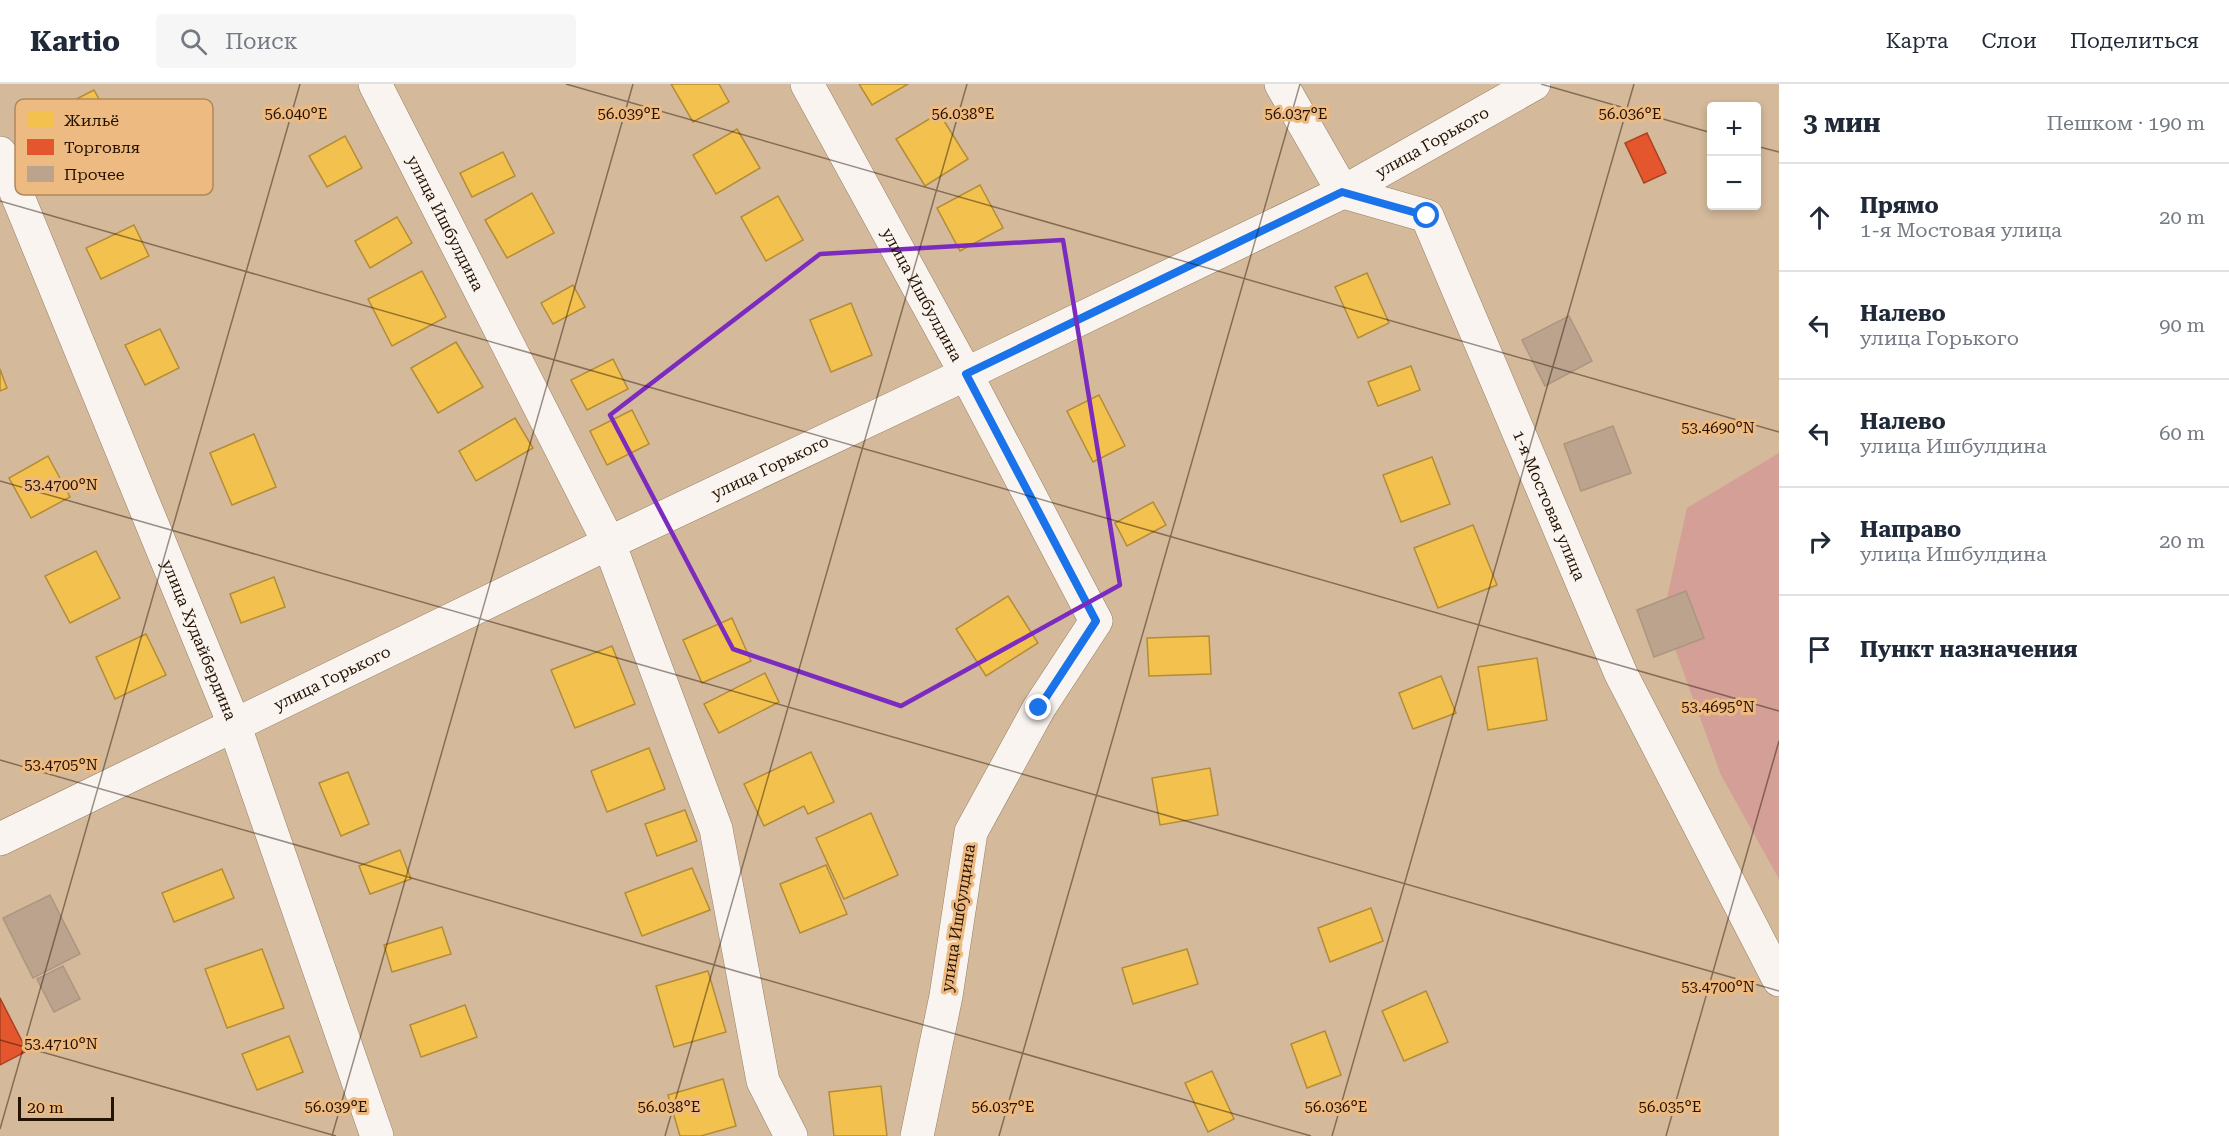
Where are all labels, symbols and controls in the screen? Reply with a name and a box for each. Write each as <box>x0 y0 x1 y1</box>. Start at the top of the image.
search box <box>156 14 576 68</box>
text: Kartio <box>30 25 120 58</box>
icon: search <box>177 25 210 58</box>
text: Поиск <box>225 29 298 54</box>
text: Карта <box>1886 29 1949 53</box>
text: Слои <box>1982 29 2037 53</box>
text: Поделиться <box>2070 29 2199 53</box>
legend <box>15 99 213 195</box>
street label: улица Горького <box>1372 102 1492 181</box>
map controls <box>1707 102 1761 210</box>
button: + <box>1707 102 1761 156</box>
text: 56.040°E <box>265 105 327 123</box>
text: 56.039°E <box>598 105 660 123</box>
text: 56.038°E <box>932 105 994 123</box>
text: 56.037°E <box>1265 105 1327 123</box>
text: 56.036°E <box>1599 105 1661 123</box>
text: 3 мин <box>1803 108 1881 138</box>
text: Жильё <box>64 111 119 130</box>
text: Пешком · 190 m <box>2047 111 2205 135</box>
text: Торговля <box>64 138 140 157</box>
street label: улица Ишбулдина <box>403 152 488 294</box>
button: − <box>1707 156 1761 210</box>
text: Прочее <box>64 165 125 184</box>
text: Прямо <box>1860 193 1939 218</box>
icon: ahead <box>1803 201 1836 234</box>
route start <box>1413 202 1439 228</box>
text: 20 m <box>2159 205 2205 229</box>
text: 1-я Мостовая улица <box>1860 218 2062 242</box>
street label: улица Ишбулдина <box>878 224 967 365</box>
text: Налево <box>1860 301 1946 326</box>
icon: left <box>1803 309 1836 342</box>
text: 90 m <box>2159 313 2205 337</box>
text: улица Горького <box>1860 326 2019 350</box>
text: Налево <box>1860 409 1946 434</box>
icon: left <box>1803 417 1836 450</box>
text: 53.4690°N <box>1681 419 1755 437</box>
text: 60 m <box>2159 421 2205 445</box>
street label: 1-я Мостовая улица <box>1509 427 1590 584</box>
street label: улица Горького <box>708 431 832 503</box>
text: улица Ишбулдина <box>1860 434 2047 458</box>
text: 53.4700°N <box>24 476 98 494</box>
text: Направо <box>1860 517 1961 542</box>
icon: right <box>1803 525 1836 558</box>
text: 20 m <box>2159 529 2205 553</box>
text: улица Ишбулдина <box>1860 542 2047 566</box>
street label: улица Худайбердина <box>158 557 241 723</box>
icon: arrive <box>1803 633 1836 666</box>
text: Пункт назначения <box>1860 637 2078 662</box>
street label: улица Горького <box>270 641 393 714</box>
route end <box>1025 694 1051 720</box>
text: 53.4695°N <box>1681 698 1755 716</box>
text: 53.4705°N <box>24 756 98 774</box>
street label: улица Ишбулдина <box>937 842 979 993</box>
text: 53.4700°N <box>1681 978 1755 996</box>
text: 53.4710°N <box>24 1035 98 1053</box>
scale bar <box>18 1094 114 1122</box>
text: 20 m <box>27 1098 64 1117</box>
text: 56.039°E <box>305 1098 367 1116</box>
text: 56.038°E <box>638 1098 700 1116</box>
text: 56.037°E <box>972 1098 1034 1116</box>
text: 56.036°E <box>1305 1098 1367 1116</box>
text: 56.035°E <box>1639 1098 1701 1116</box>

